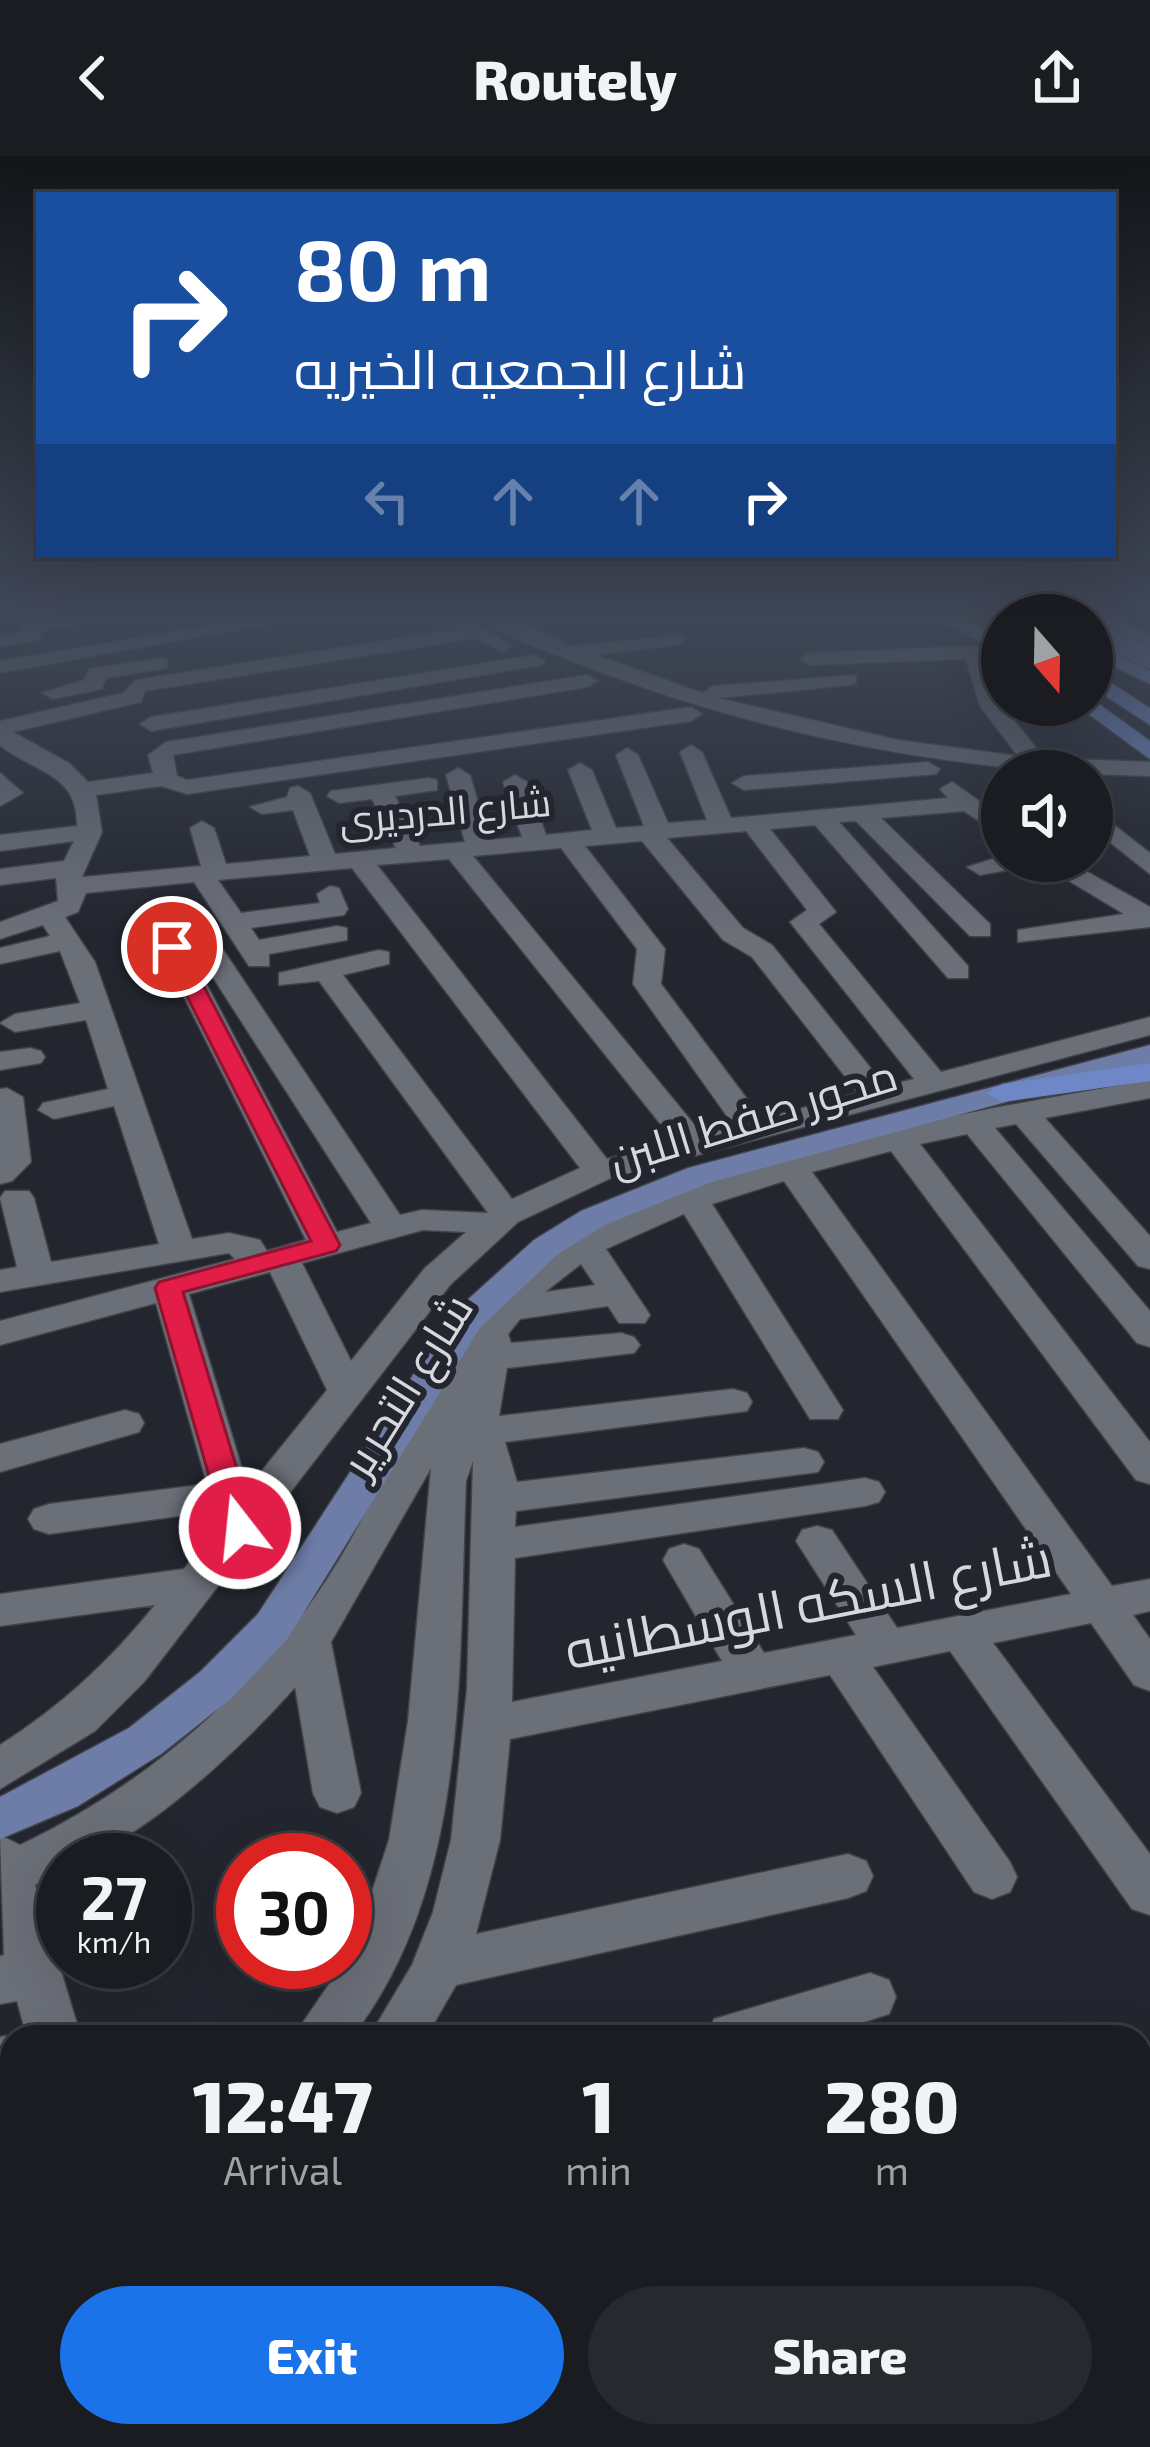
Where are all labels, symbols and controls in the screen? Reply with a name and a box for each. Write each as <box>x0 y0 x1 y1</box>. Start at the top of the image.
icon: back <box>60 45 126 111</box>
icon: share <box>1024 45 1090 111</box>
text: Routely <box>473 46 677 111</box>
text: 80 m <box>294 217 491 318</box>
icon: right <box>96 240 252 396</box>
text: شارع الجمعيه الخيريه <box>294 335 746 400</box>
icon: left <box>354 468 420 534</box>
icon: ahead <box>480 468 546 534</box>
icon: ahead <box>606 468 672 534</box>
icon: right <box>732 468 798 534</box>
north arrow <box>981 594 1113 726</box>
map controls <box>981 594 1113 882</box>
button: sound <box>981 750 1113 882</box>
street label: شارع الدرديرى <box>337 777 553 847</box>
pin <box>121 896 223 998</box>
icon: arrive <box>139 914 205 980</box>
street label: محور صفط اللبن <box>602 1046 904 1187</box>
street label: شارع التحرير <box>327 1283 488 1491</box>
position arrow <box>177 1465 303 1591</box>
street label: شارع السكه الوسطانيه <box>559 1522 1058 1687</box>
speed limit sign: 30 <box>216 1833 372 1989</box>
text: 27 <box>81 1860 147 1932</box>
text: km/h <box>77 1923 151 1959</box>
text: 12:47 <box>193 2061 372 2147</box>
text: 1 <box>582 2061 615 2147</box>
text: 280 <box>825 2061 959 2147</box>
text: Arrival <box>223 2146 342 2193</box>
text: min <box>565 2146 632 2193</box>
text: m <box>875 2146 909 2193</box>
button: Exit <box>60 2286 564 2424</box>
button: Share <box>588 2286 1092 2424</box>

